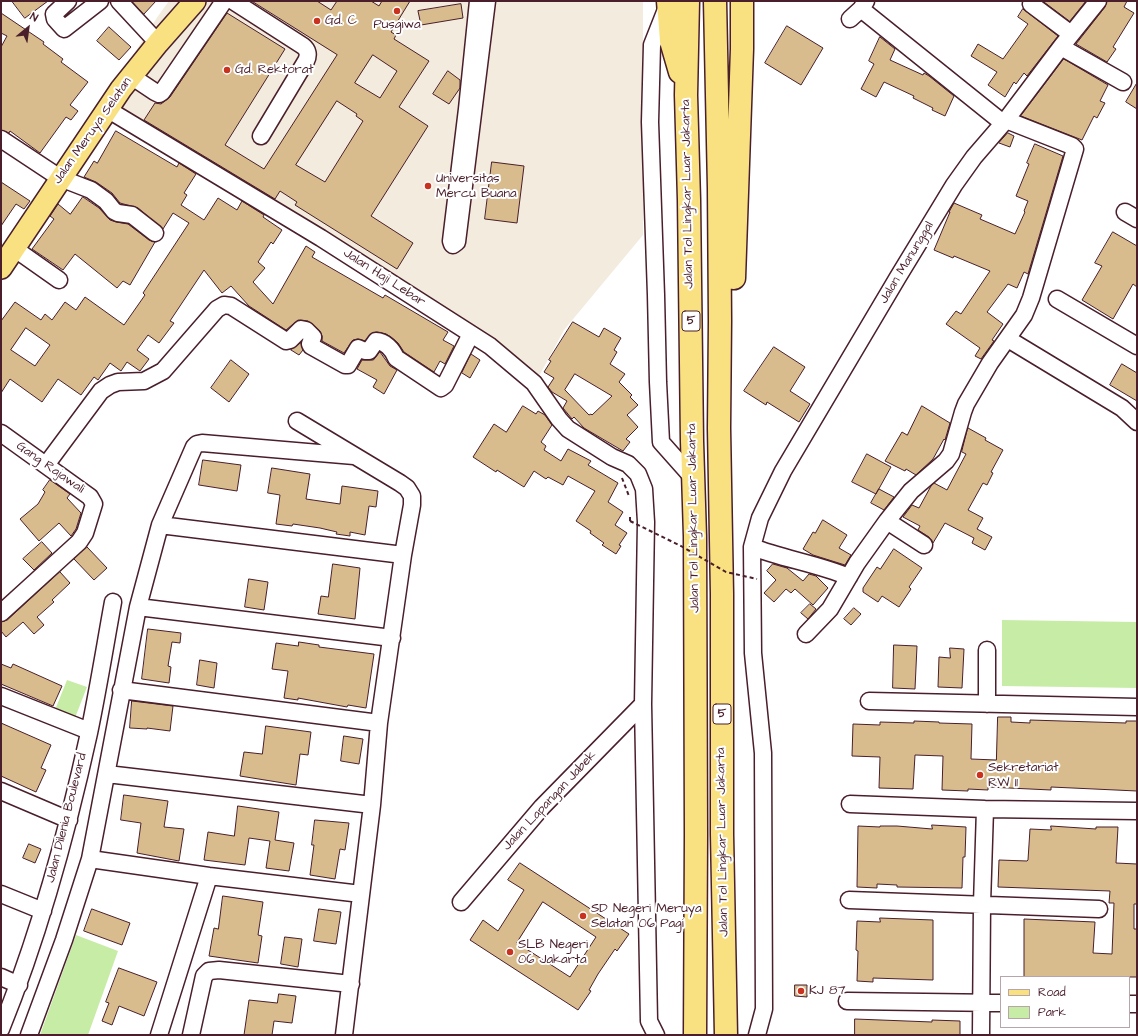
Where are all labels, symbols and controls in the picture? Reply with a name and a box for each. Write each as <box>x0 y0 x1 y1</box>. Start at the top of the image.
marker: Pusgiwa <box>392 6 402 16</box>
north arrow <box>8 8 48 48</box>
text: N <box>27 9 41 25</box>
place label: Gd. C <box>325 13 357 29</box>
marker: Gd. C <box>312 16 322 26</box>
place label: Pusgiwa <box>373 17 421 33</box>
place label: Gd. Rektorat <box>235 62 314 78</box>
marker: Gd. Rektorat <box>222 65 232 75</box>
street label: Jalan Meruya Selatan <box>50 75 136 187</box>
street label: Jalan Tol Lingkar Luar Jakarta <box>679 99 697 289</box>
place label: Universitas Mercu Buana <box>436 171 517 202</box>
marker: Universitas Mercu Buana <box>423 181 433 191</box>
street label: Jalan Manunggal <box>876 219 938 307</box>
street label: Jalan Haji Lebar <box>340 246 428 310</box>
road number: 5 <box>682 311 700 331</box>
street label: Jalan Tol Lingkar Luar Jakarta <box>685 423 703 613</box>
street label: Gang Rajawali <box>13 439 87 497</box>
road number: 5 <box>713 704 731 724</box>
street label: Jalan Tol Lingkar Luar Jakarta <box>714 747 732 937</box>
street label: Jalan Lapangan Jabek <box>500 748 600 854</box>
street label: Jalan Dilenia Boulevard <box>43 752 91 884</box>
place label: Sekretariat RW 11 <box>988 760 1058 791</box>
marker: Sekretariat RW 11 <box>975 770 985 780</box>
place label: SD Negeri Meruya Selatan 06 Pagi <box>591 901 702 932</box>
marker: SD Negeri Meruya Selatan 06 Pagi <box>578 911 588 921</box>
place label: SLB Negeri 06 Jakarta <box>518 937 588 968</box>
marker: SLB Negeri 06 Jakarta <box>505 947 515 957</box>
legend <box>1000 976 1130 1028</box>
place label: KJ 87 <box>809 983 845 999</box>
text: Road <box>1038 984 1066 1001</box>
marker: KJ 87 <box>796 986 806 996</box>
text: Park <box>1038 1004 1066 1021</box>

